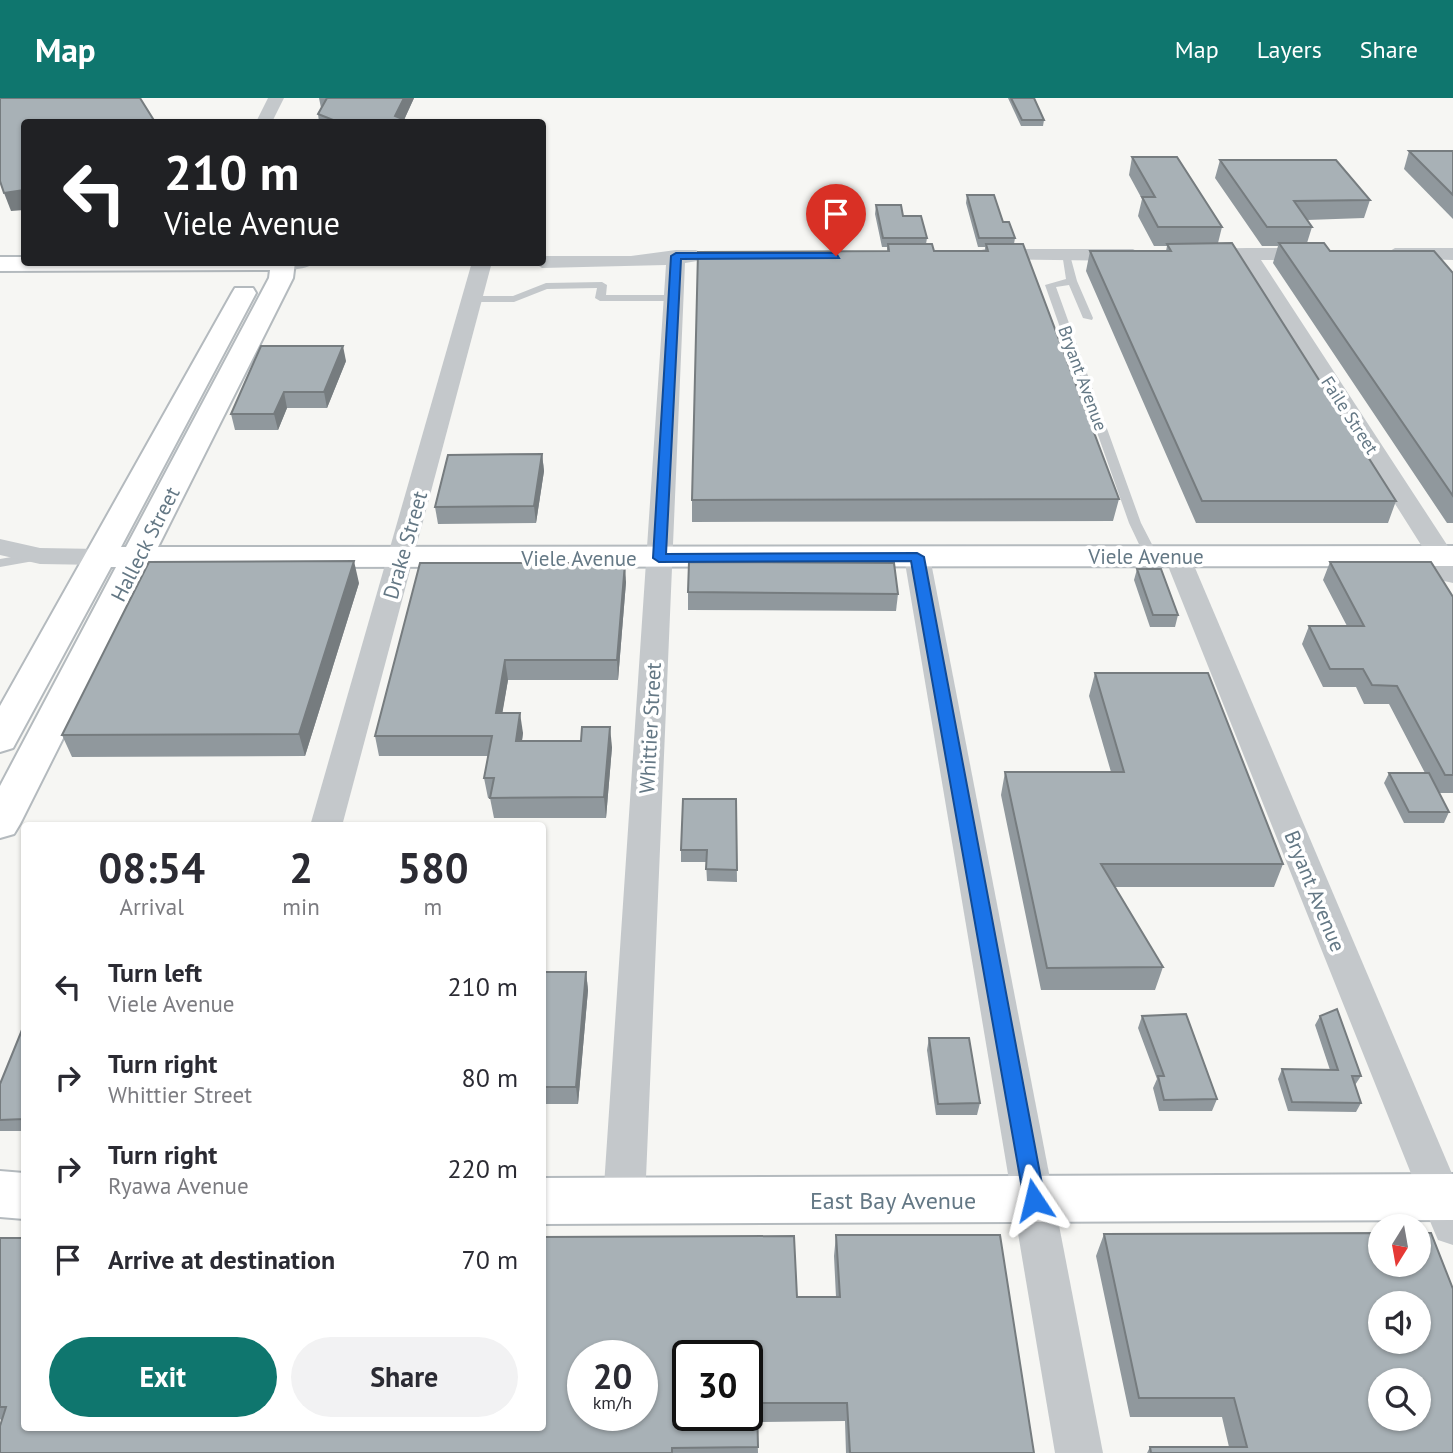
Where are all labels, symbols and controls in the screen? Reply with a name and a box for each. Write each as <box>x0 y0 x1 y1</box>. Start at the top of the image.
text: Map <box>35 28 96 71</box>
text: Map <box>1175 34 1219 65</box>
text: Layers <box>1257 34 1322 65</box>
text: Share <box>1360 34 1418 65</box>
text: 210 m <box>164 140 299 204</box>
icon: left <box>49 147 140 238</box>
pin <box>806 184 866 256</box>
icon: arrive <box>817 195 855 233</box>
text: Viele Avenue <box>164 202 340 244</box>
street label: Bryant Avenue <box>1053 322 1113 434</box>
street label: Faile Street <box>1316 372 1384 458</box>
street label: Halleck Street <box>105 482 185 606</box>
street label: Drake Street <box>377 488 433 602</box>
street label: Viele Avenue <box>1087 543 1204 570</box>
street label: Viele Avenue <box>520 545 637 572</box>
street label: Whittier Street <box>633 662 667 794</box>
street label: Bryant Avenue <box>1278 826 1352 956</box>
text: 08:54 <box>98 840 205 895</box>
text: 2 <box>289 840 313 895</box>
text: 580 <box>397 840 469 895</box>
text: Arrival <box>119 892 184 921</box>
text: min <box>282 892 320 921</box>
text: m <box>424 892 442 921</box>
text: Turn left <box>108 956 202 989</box>
icon: left <box>49 968 87 1006</box>
text: 210 m <box>447 970 518 1003</box>
text: Viele Avenue <box>108 989 235 1018</box>
text: Turn right <box>108 1047 217 1080</box>
icon: right <box>49 1059 87 1097</box>
text: 80 m <box>462 1061 518 1094</box>
text: Whittier Street <box>108 1080 252 1109</box>
text: Turn right <box>108 1138 217 1171</box>
icon: right <box>49 1150 87 1188</box>
text: 220 m <box>447 1152 518 1185</box>
position arrow <box>997 1163 1071 1237</box>
text: Ryawa Avenue <box>108 1171 249 1200</box>
street label: East Bay Avenue <box>810 1185 976 1216</box>
north arrow <box>1368 1214 1432 1278</box>
map controls <box>1368 1214 1431 1431</box>
icon: arrive <box>49 1241 87 1279</box>
text: Arrive at destination <box>108 1243 335 1276</box>
text: 70 m <box>462 1243 518 1276</box>
button: sound <box>1368 1291 1431 1354</box>
button: Exit <box>49 1337 277 1417</box>
button: Share <box>291 1337 518 1417</box>
speed limit sign: 30 <box>672 1340 763 1431</box>
text: 20 <box>593 1353 632 1399</box>
button: search <box>1368 1368 1431 1431</box>
text: km/h <box>593 1391 632 1414</box>

